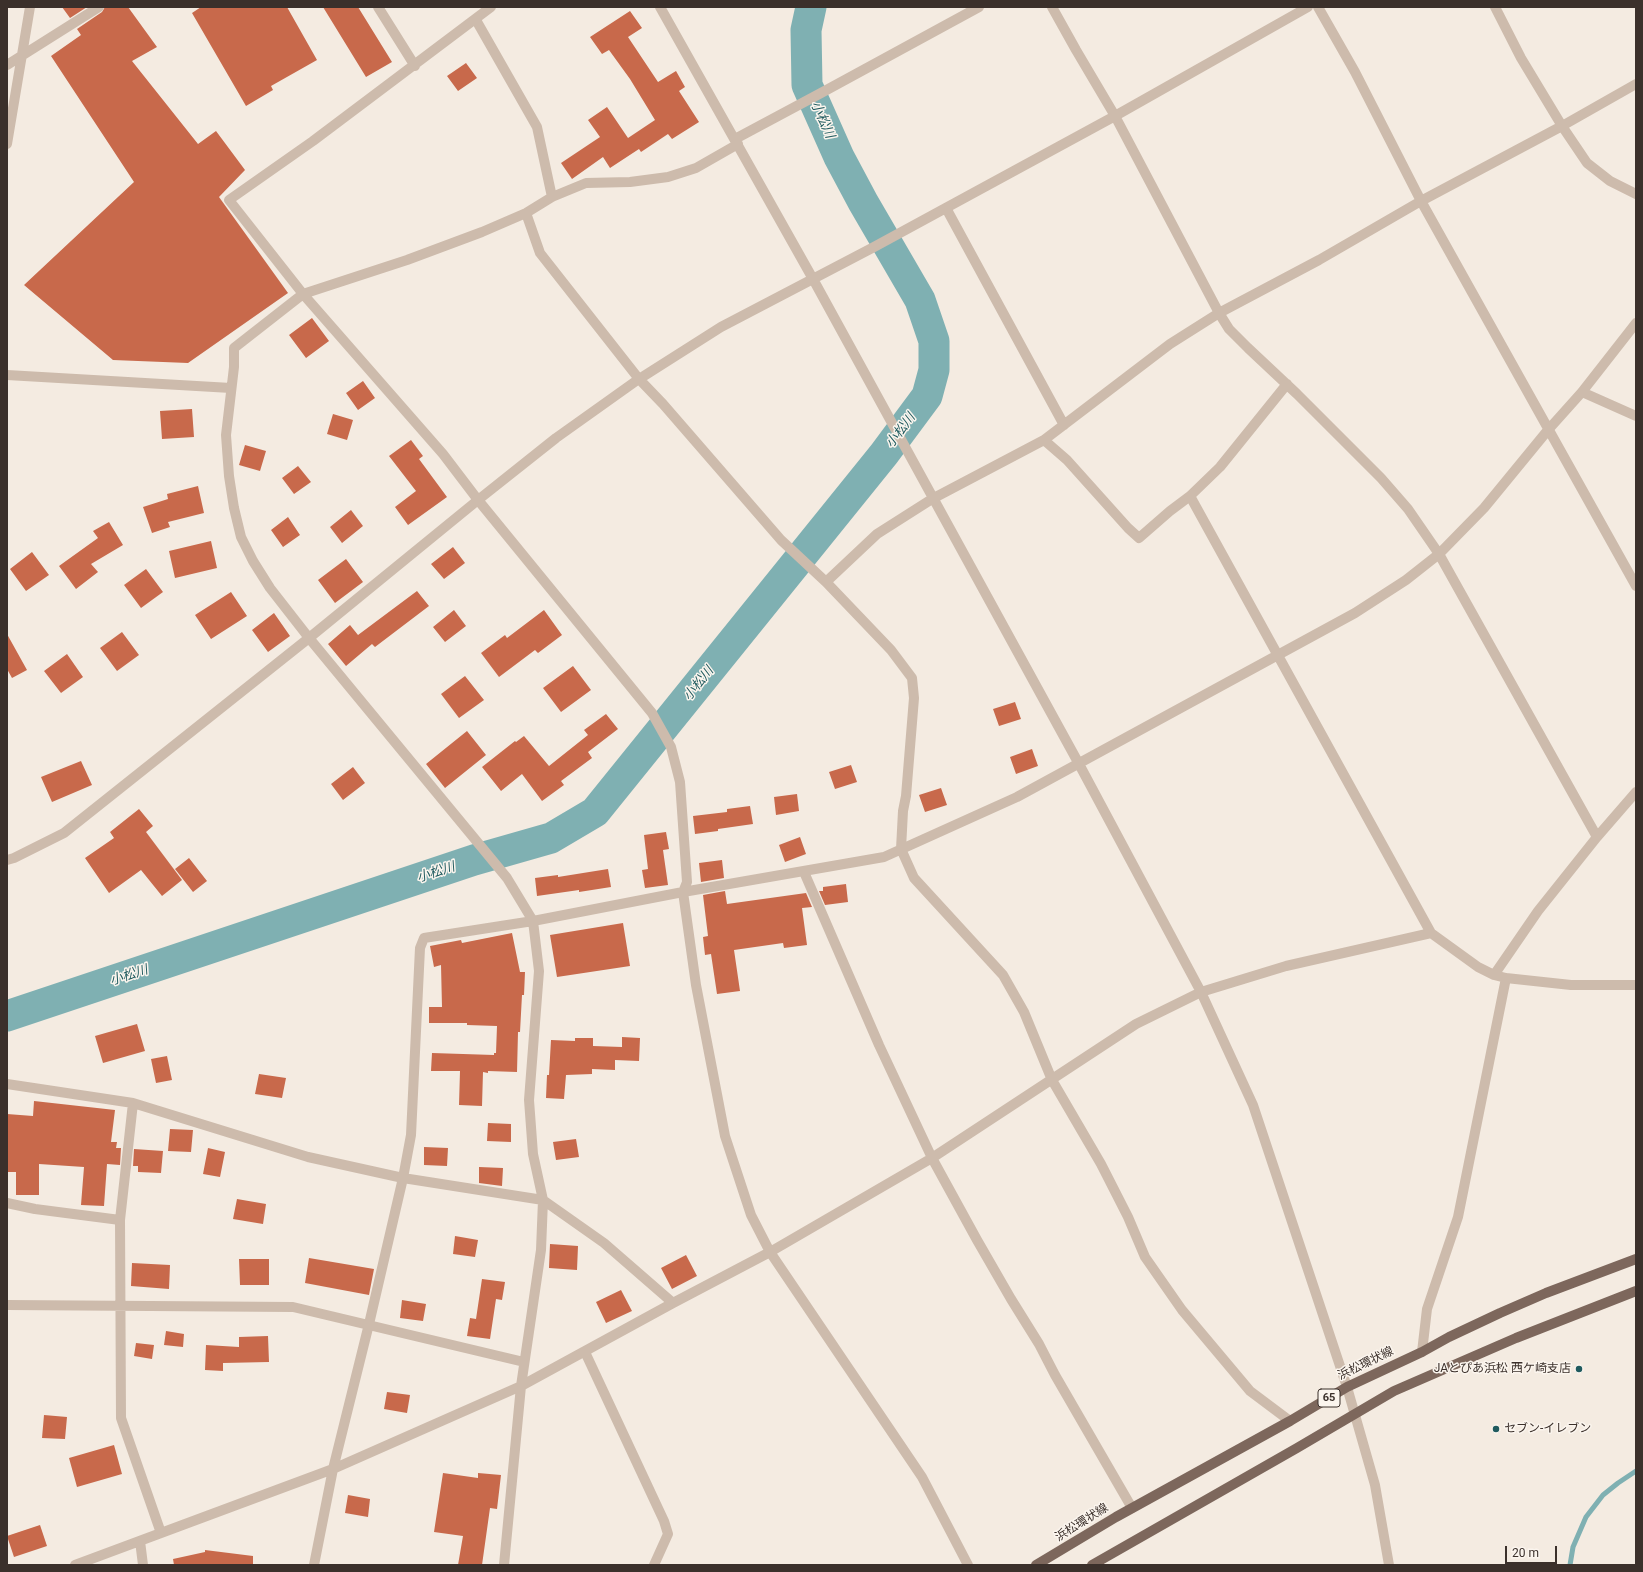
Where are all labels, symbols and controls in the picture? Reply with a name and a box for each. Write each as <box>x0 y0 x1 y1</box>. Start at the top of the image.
water label: 小松川 <box>807 99 837 141</box>
water label: 小松川 <box>883 411 919 451</box>
water label: 小松川 <box>681 664 717 704</box>
water label: 小松川 <box>415 860 457 886</box>
water label: 小松川 <box>108 963 150 989</box>
street label: 浜松環状線 <box>1336 1344 1396 1384</box>
place label: JAとぴあ浜松 西ケ崎支店 <box>1434 1362 1571 1376</box>
marker: JAとぴあ浜松 西ケ崎支店 <box>1574 1364 1584 1374</box>
road number: 65 <box>1318 1389 1340 1407</box>
place label: セブン-イレブン <box>1504 1422 1591 1436</box>
marker: セブン-イレブン <box>1491 1424 1501 1434</box>
street label: 浜松環状線 <box>1053 1501 1111 1545</box>
scale bar <box>1507 1538 1559 1564</box>
text: 20 m <box>1512 1546 1539 1560</box>

